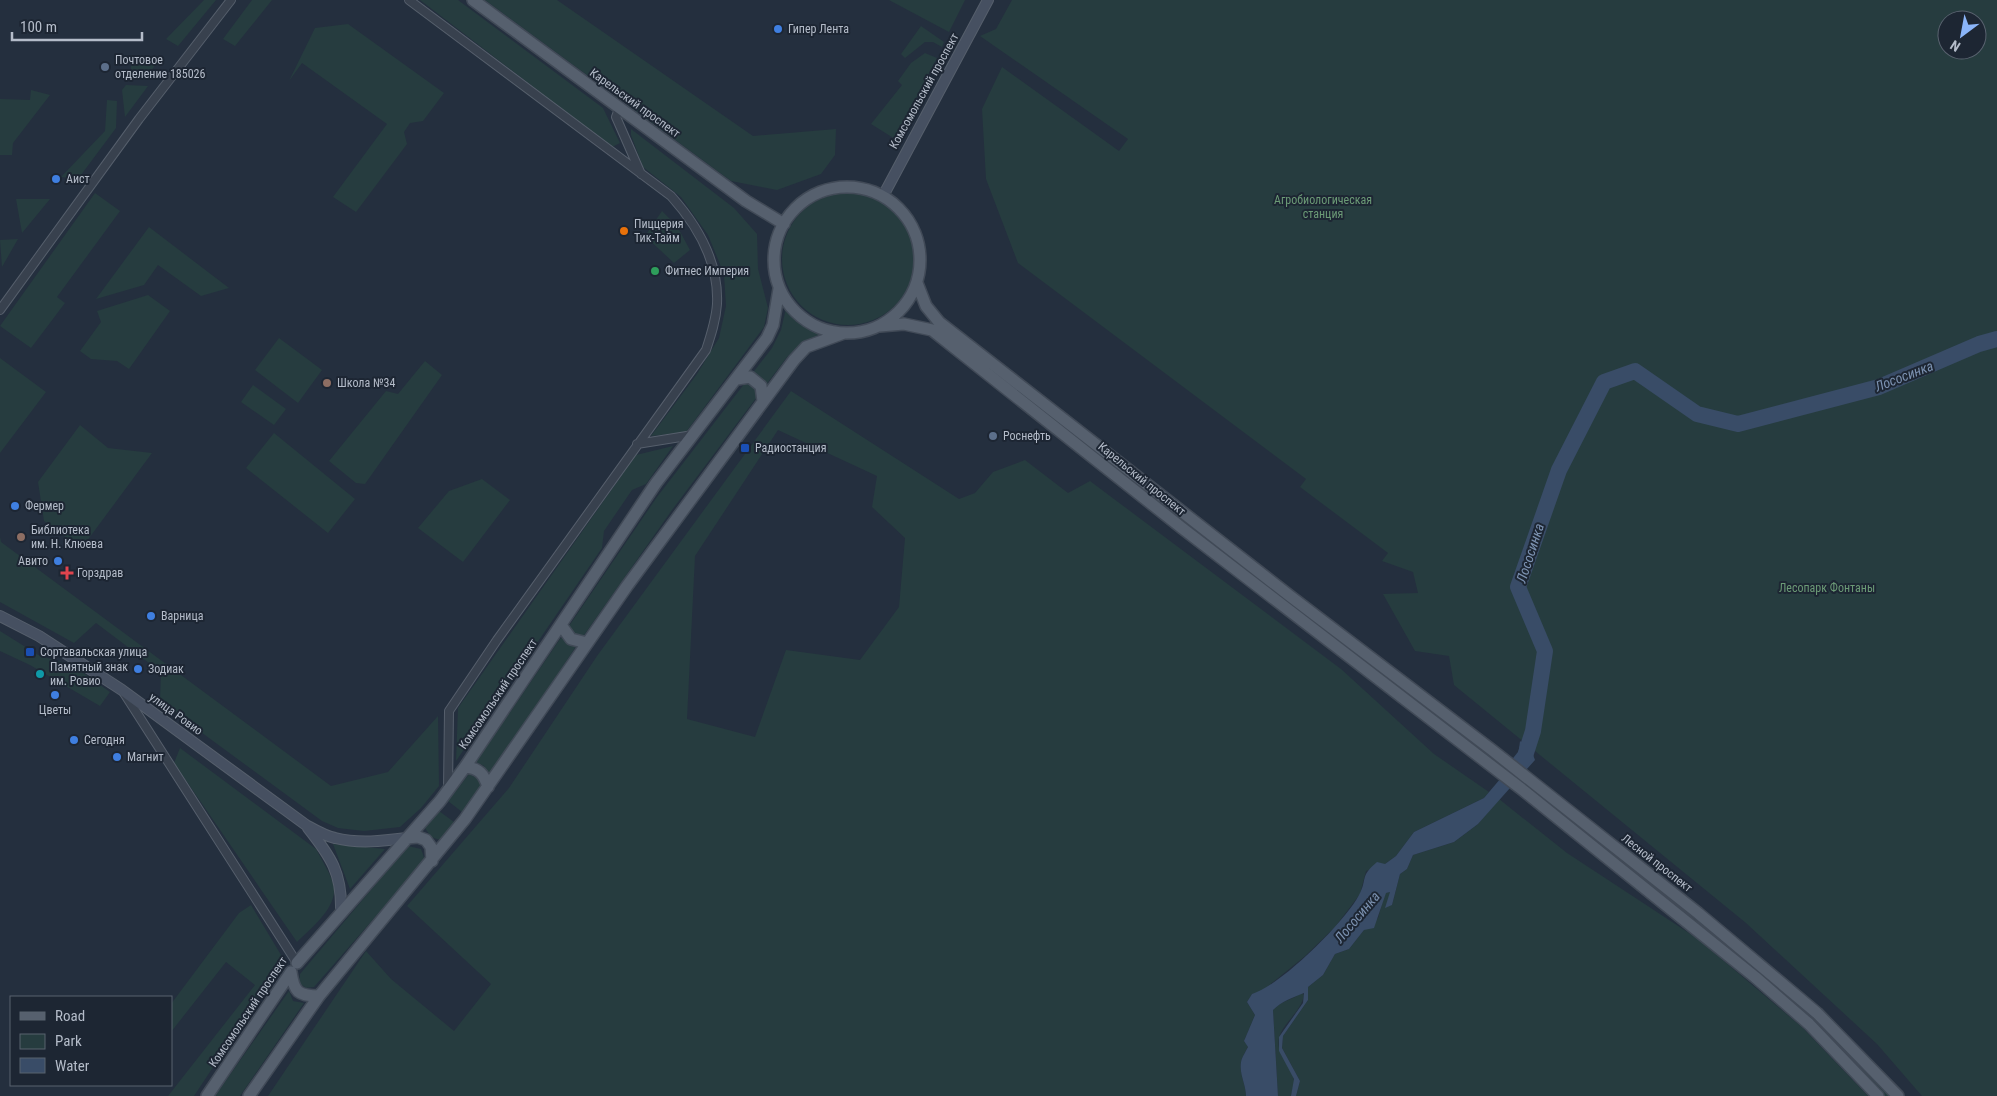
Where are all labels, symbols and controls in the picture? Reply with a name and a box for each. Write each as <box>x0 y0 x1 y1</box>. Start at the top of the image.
scale bar <box>12 10 142 42</box>
north arrow <box>1937 10 1987 60</box>
text: 100 m <box>20 18 57 36</box>
place label: Гипер Лента <box>788 22 849 36</box>
marker: Гипер Лента <box>772 23 784 35</box>
street label: Комсомольский проспект <box>886 31 962 151</box>
text: N <box>1947 37 1963 55</box>
place label: Почтовое отделение 185026 <box>115 53 206 81</box>
marker: Почтовое отделение 185026 <box>99 61 111 73</box>
street label: Карельский проспект <box>587 65 683 141</box>
place label: Аист <box>66 172 90 186</box>
marker: Аист <box>50 173 62 185</box>
park label: Агробиологическая станция <box>1274 193 1372 221</box>
place label: Пиццерия Тик-Тайм <box>634 217 684 245</box>
marker: Пиццерия Тик-Тайм <box>618 225 630 237</box>
place label: Фитнес Империя <box>665 264 749 278</box>
marker: Фитнес Империя <box>649 265 661 277</box>
water label: Лососинка <box>1872 358 1936 395</box>
place label: Школа №34 <box>337 376 396 390</box>
marker: Школа №34 <box>321 377 333 389</box>
place label: Роснефть <box>1003 429 1051 443</box>
marker: Роснефть <box>987 430 999 442</box>
street label: Карельский проспект <box>1095 439 1189 519</box>
place label: Радиостанция <box>755 441 827 455</box>
marker: Радиостанция <box>739 442 751 454</box>
place label: Фермер <box>25 499 64 513</box>
marker: Фермер <box>9 500 21 512</box>
water label: Лососинка <box>1513 521 1547 586</box>
place label: Библиотека им. Н. Клюева <box>31 523 103 551</box>
marker: Библиотека им. Н. Клюева <box>15 531 27 543</box>
place label: Авито <box>18 554 48 568</box>
marker: Авито <box>52 555 64 567</box>
place label: Горздрав <box>77 566 123 580</box>
marker: Горздрав <box>61 567 73 579</box>
park label: Лесопарк Фонтаны <box>1779 581 1875 595</box>
place label: Варница <box>161 609 204 623</box>
marker: Варница <box>145 610 157 622</box>
street label: Комсомольский проспект <box>456 636 540 752</box>
place label: Сортавальская улица <box>40 645 148 659</box>
marker: Сортавальская улица <box>24 646 36 658</box>
place label: Памятный знак им. Ровио <box>50 660 128 688</box>
place label: Зодиак <box>148 662 184 676</box>
marker: Зодиак <box>132 663 144 675</box>
marker: Памятный знак им. Ровио <box>34 668 46 680</box>
marker: Цветы <box>49 689 61 701</box>
street label: улица Ровио <box>147 690 205 738</box>
place label: Цветы <box>39 703 71 717</box>
place label: Сегодня <box>84 733 125 747</box>
marker: Сегодня <box>68 734 80 746</box>
place label: Магнит <box>127 750 164 764</box>
marker: Магнит <box>111 751 123 763</box>
street label: Лесной проспект <box>1619 831 1695 895</box>
water label: Лососинка <box>1330 888 1383 946</box>
street label: Комсомольский проспект <box>206 954 290 1070</box>
legend <box>10 996 172 1086</box>
text: Road <box>55 1007 85 1025</box>
text: Park <box>55 1032 82 1050</box>
text: Water <box>55 1057 90 1075</box>

